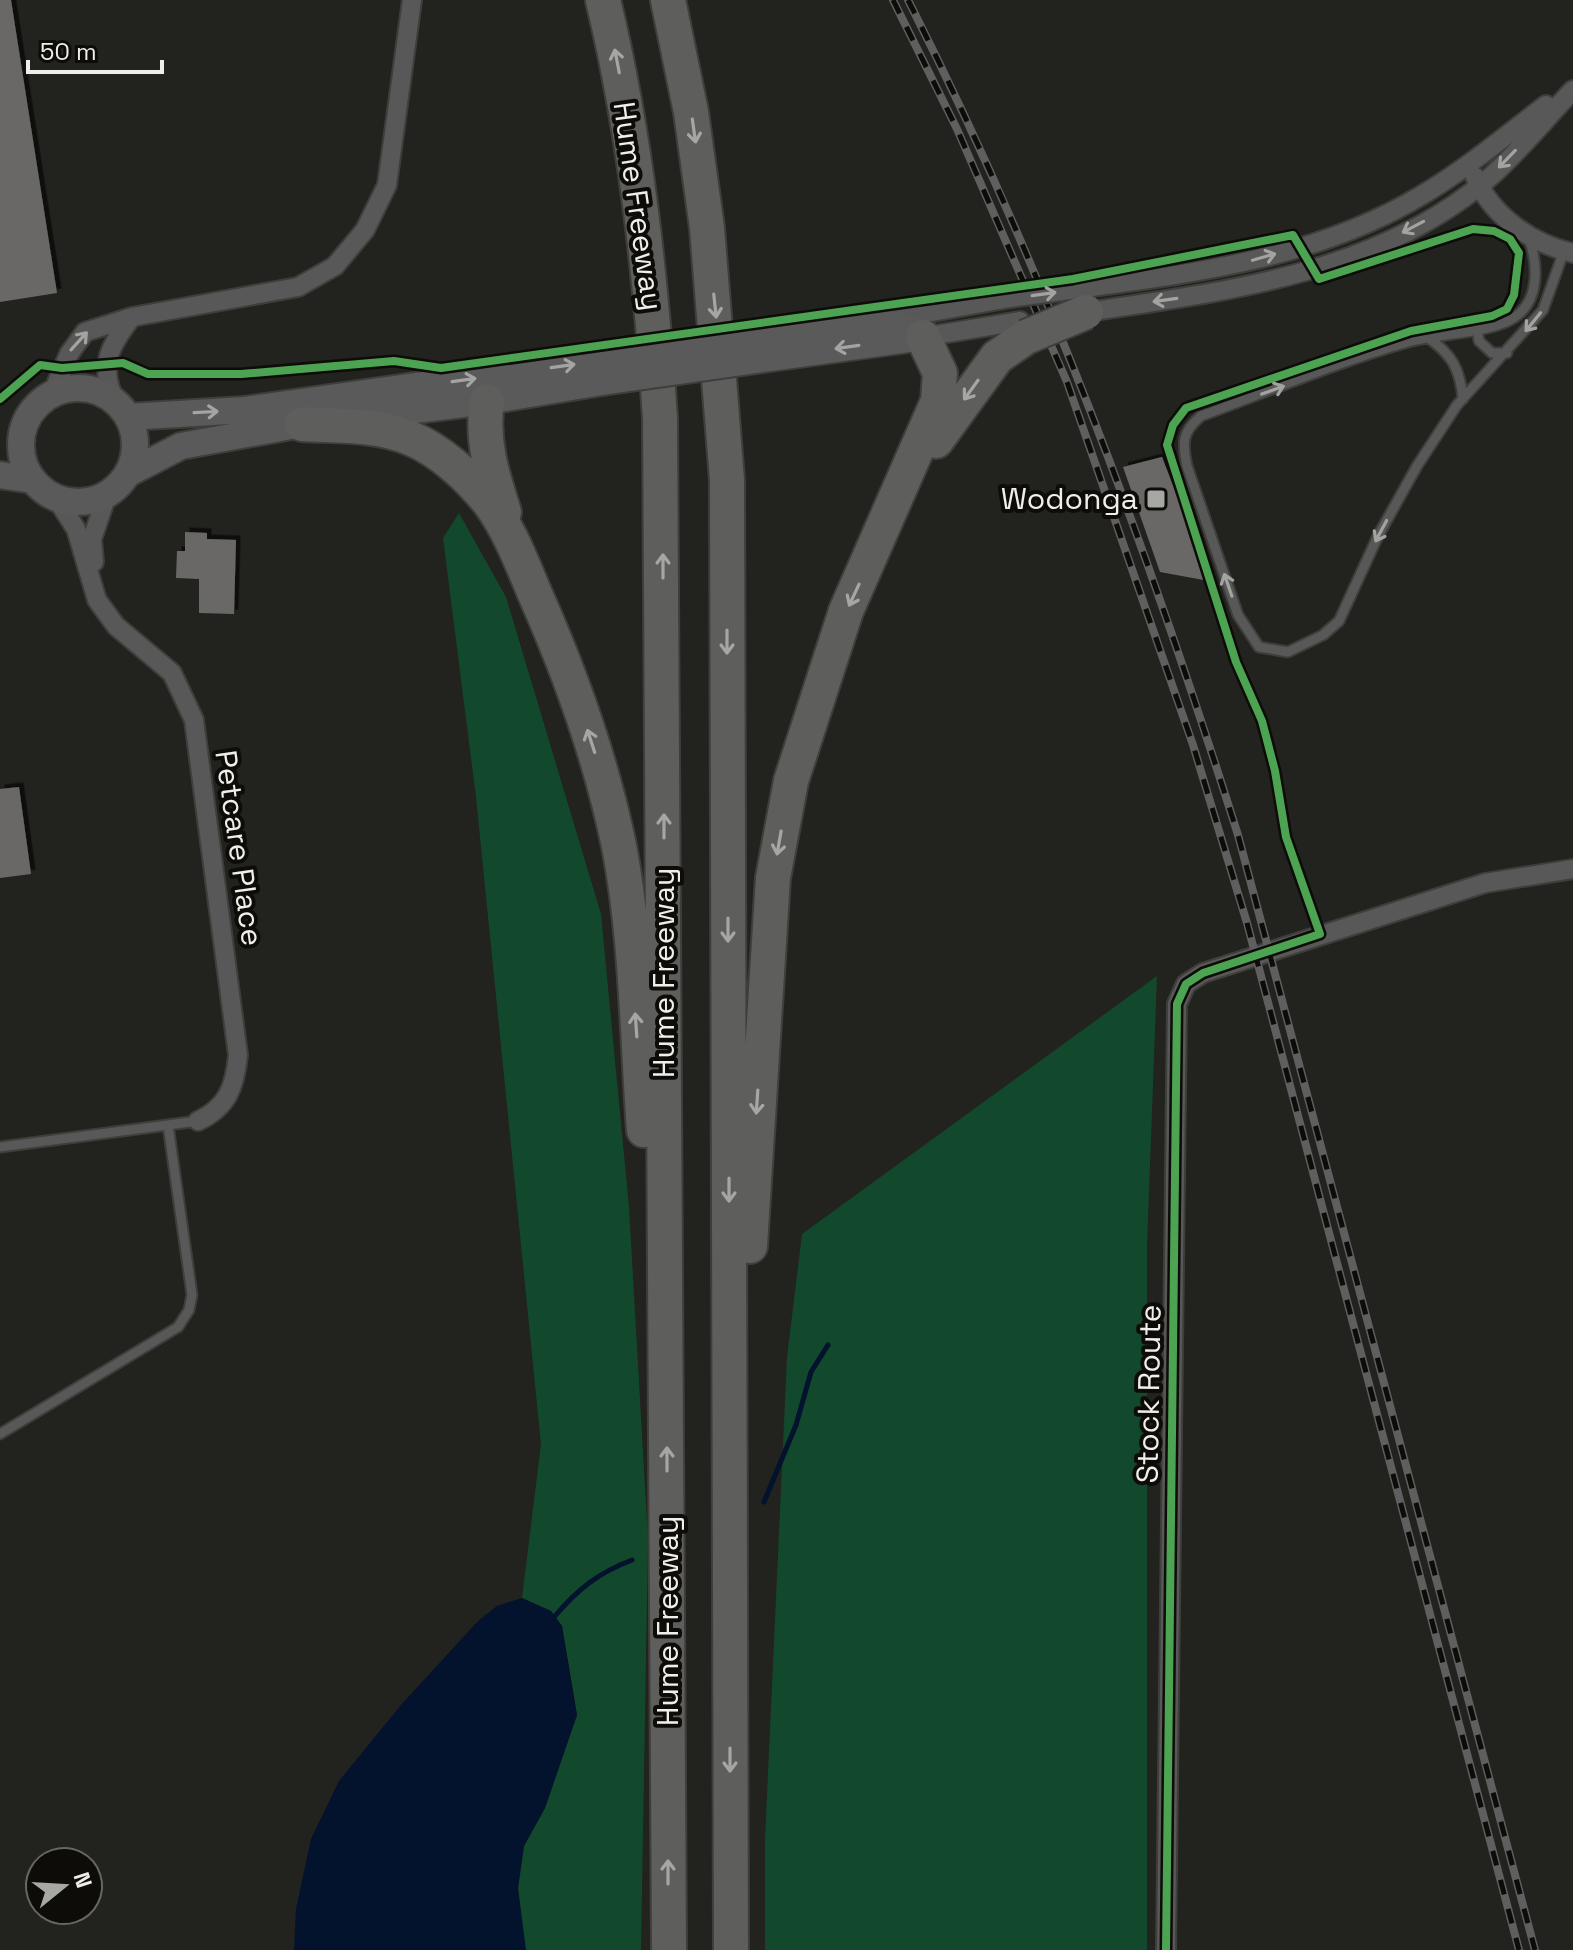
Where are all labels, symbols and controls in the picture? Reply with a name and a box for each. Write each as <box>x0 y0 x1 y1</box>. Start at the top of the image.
scale bar <box>28 24 162 74</box>
text: 50 m <box>40 36 97 67</box>
one-way arrow <box>609 49 624 74</box>
street label: Hume Freeway <box>605 99 672 313</box>
one-way arrow <box>687 118 702 144</box>
one-way arrow <box>1498 149 1517 169</box>
one-way arrow <box>1401 220 1425 235</box>
one-way arrow <box>1251 249 1277 264</box>
one-way arrow <box>1031 286 1056 301</box>
one-way arrow <box>708 292 723 319</box>
one-way arrow <box>1153 293 1178 308</box>
one-way arrow <box>1524 311 1542 332</box>
one-way arrow <box>69 331 88 352</box>
one-way arrow <box>834 340 861 355</box>
one-way arrow <box>550 358 575 373</box>
one-way arrow <box>451 372 476 387</box>
one-way arrow <box>963 379 980 400</box>
one-way arrow <box>1260 382 1285 396</box>
one-way arrow <box>192 405 219 420</box>
place label: Wodonga <box>1001 479 1138 518</box>
marker: Wodonga <box>1145 488 1167 510</box>
one-way arrow <box>1373 519 1389 543</box>
one-way arrow <box>655 553 671 580</box>
one-way arrow <box>1219 573 1234 598</box>
one-way arrow <box>845 582 860 606</box>
one-way arrow <box>719 628 735 655</box>
one-way arrow <box>583 729 597 754</box>
street label: Petcare Place <box>206 748 273 948</box>
one-way arrow <box>656 813 672 840</box>
one-way arrow <box>771 830 786 855</box>
street label: Hume Freeway <box>644 868 683 1078</box>
one-way arrow <box>720 916 736 943</box>
one-way arrow <box>628 1012 643 1039</box>
one-way arrow <box>749 1088 764 1115</box>
one-way arrow <box>721 1176 737 1203</box>
street label: Stock Route <box>1127 1304 1170 1484</box>
one-way arrow <box>659 1446 675 1473</box>
street label: Hume Freeway <box>648 1516 687 1726</box>
one-way arrow <box>722 1746 738 1773</box>
north arrow <box>24 1846 104 1926</box>
one-way arrow <box>660 1859 676 1886</box>
text: N <box>67 1868 99 1891</box>

